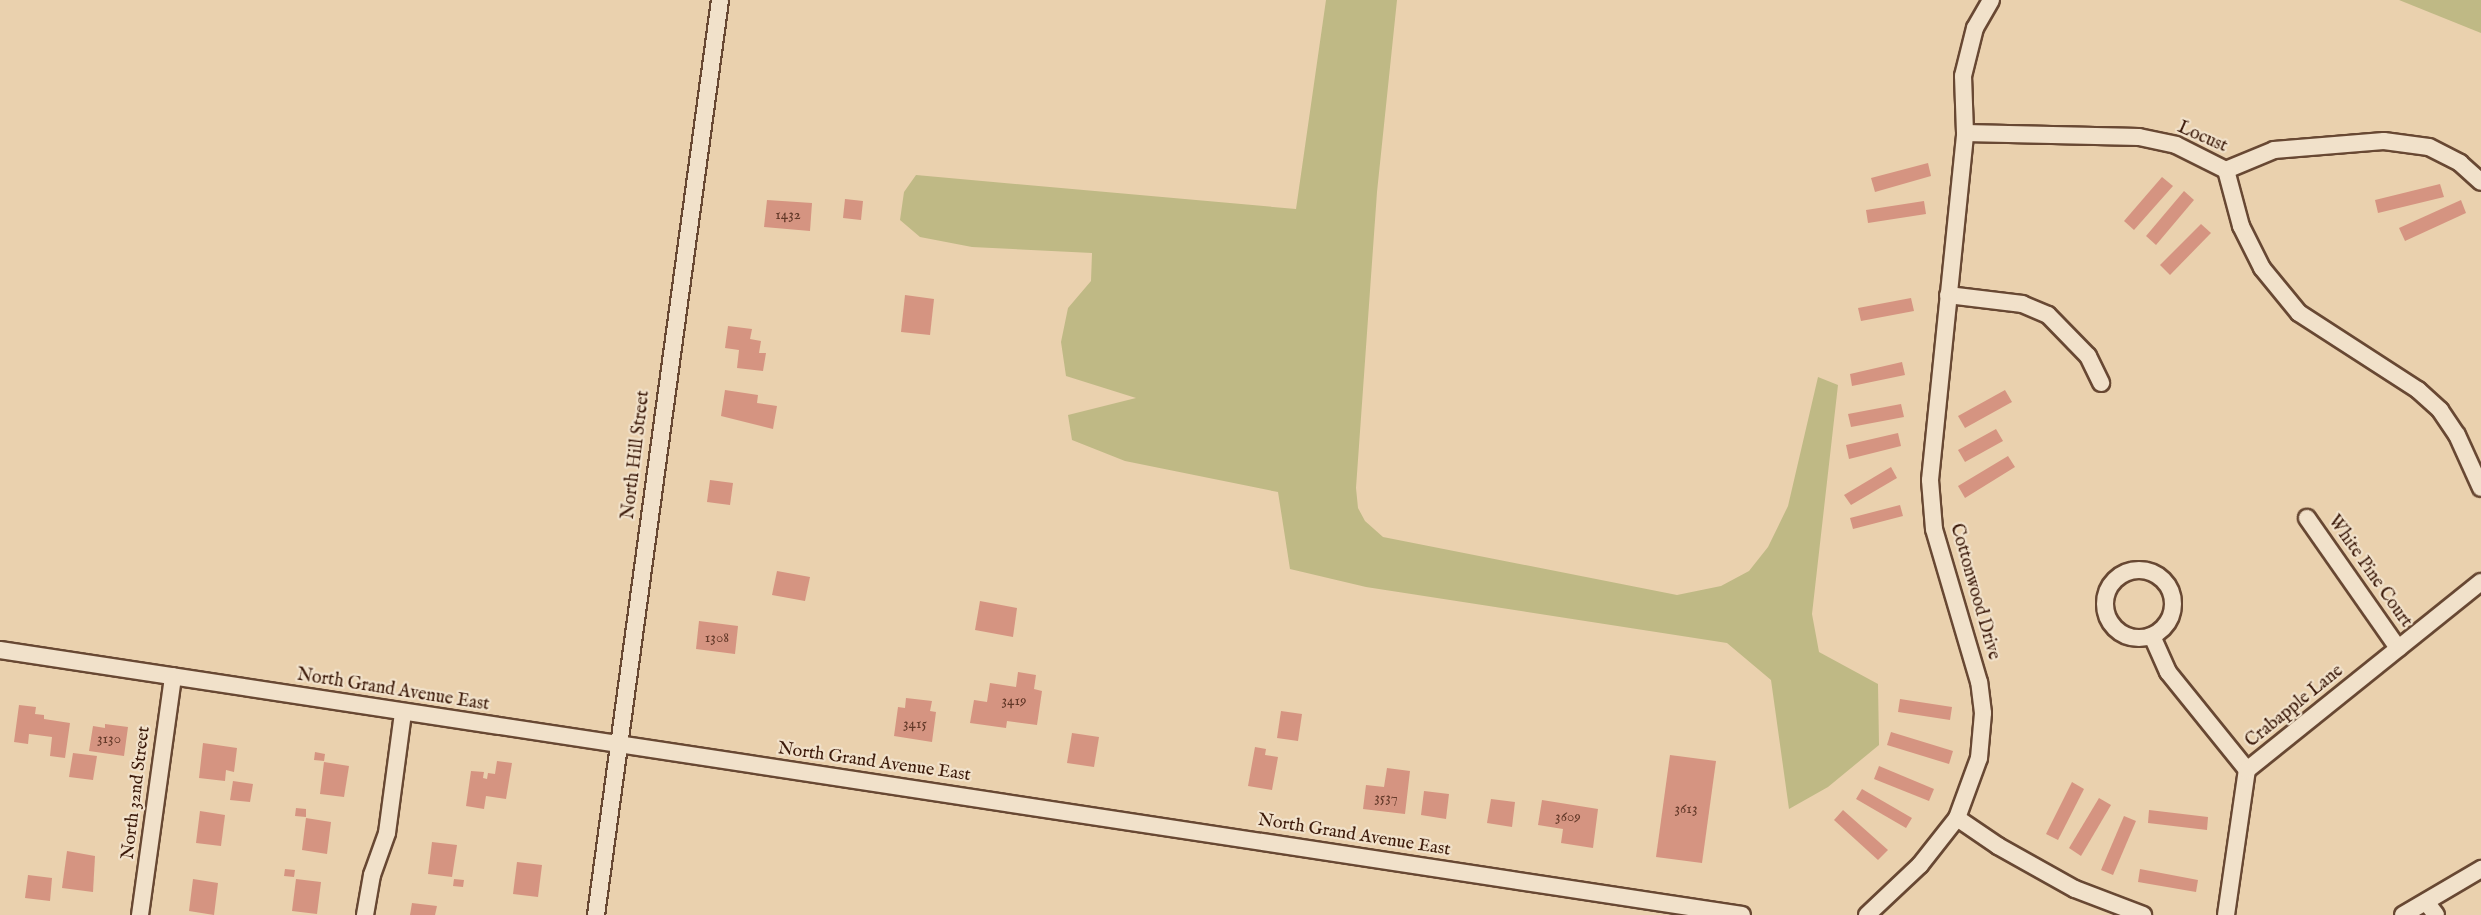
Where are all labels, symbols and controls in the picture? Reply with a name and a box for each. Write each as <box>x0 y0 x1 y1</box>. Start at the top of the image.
street label: Locust <box>2174 118 2230 158</box>
house number: 1432 <box>775 206 801 224</box>
street label: North Hill Street <box>618 389 656 521</box>
street label: White Pine Court <box>2322 512 2416 632</box>
street label: Cottonwood Drive <box>1944 522 2004 662</box>
house number: 1308 <box>705 629 729 647</box>
street label: Crabapple Lane <box>2242 661 2348 753</box>
street label: North Grand Avenue East <box>295 665 491 717</box>
house number: 3419 <box>1001 692 1027 710</box>
house number: 3415 <box>903 715 927 733</box>
street label: North 32nd Street <box>118 725 156 861</box>
house number: 3130 <box>97 730 121 748</box>
street label: North Grand Avenue East <box>776 739 972 787</box>
house number: 3537 <box>1374 789 1398 807</box>
house number: 3613 <box>1674 800 1698 818</box>
house number: 3609 <box>1555 808 1581 826</box>
street label: North Grand Avenue East <box>1256 810 1452 862</box>

